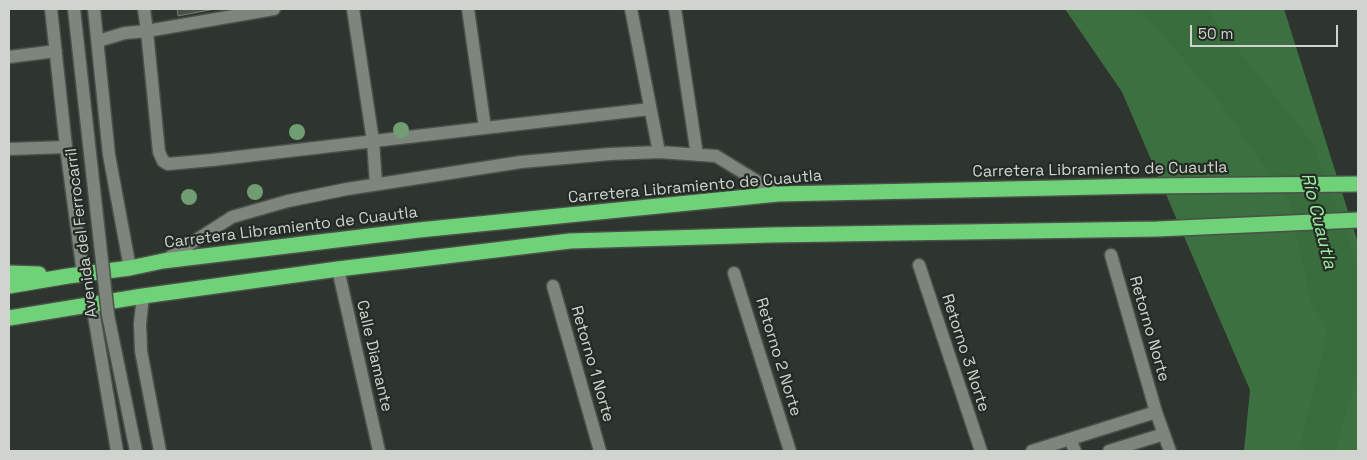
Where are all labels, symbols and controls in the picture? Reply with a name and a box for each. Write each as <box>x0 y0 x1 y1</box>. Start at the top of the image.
scale bar <box>1192 15 1340 47</box>
text: 50 m <box>1198 24 1233 43</box>
street label: Avenida del Ferrocarril <box>62 147 102 319</box>
street label: Carretera Libramiento de Cuautla <box>972 158 1228 182</box>
street label: Carretera Libramiento de Cuautla <box>567 166 823 208</box>
water label: Río Cuautla <box>1296 171 1340 271</box>
street label: Carretera Libramiento de Cuautla <box>163 203 419 253</box>
street label: Retorno Norte <box>1125 274 1173 384</box>
street label: Retorno 3 Norte <box>937 292 993 414</box>
street label: Retorno 2 Norte <box>751 295 805 419</box>
street label: Calle Diamante <box>352 298 396 414</box>
street label: Retorno 1 Norte <box>566 304 618 424</box>

